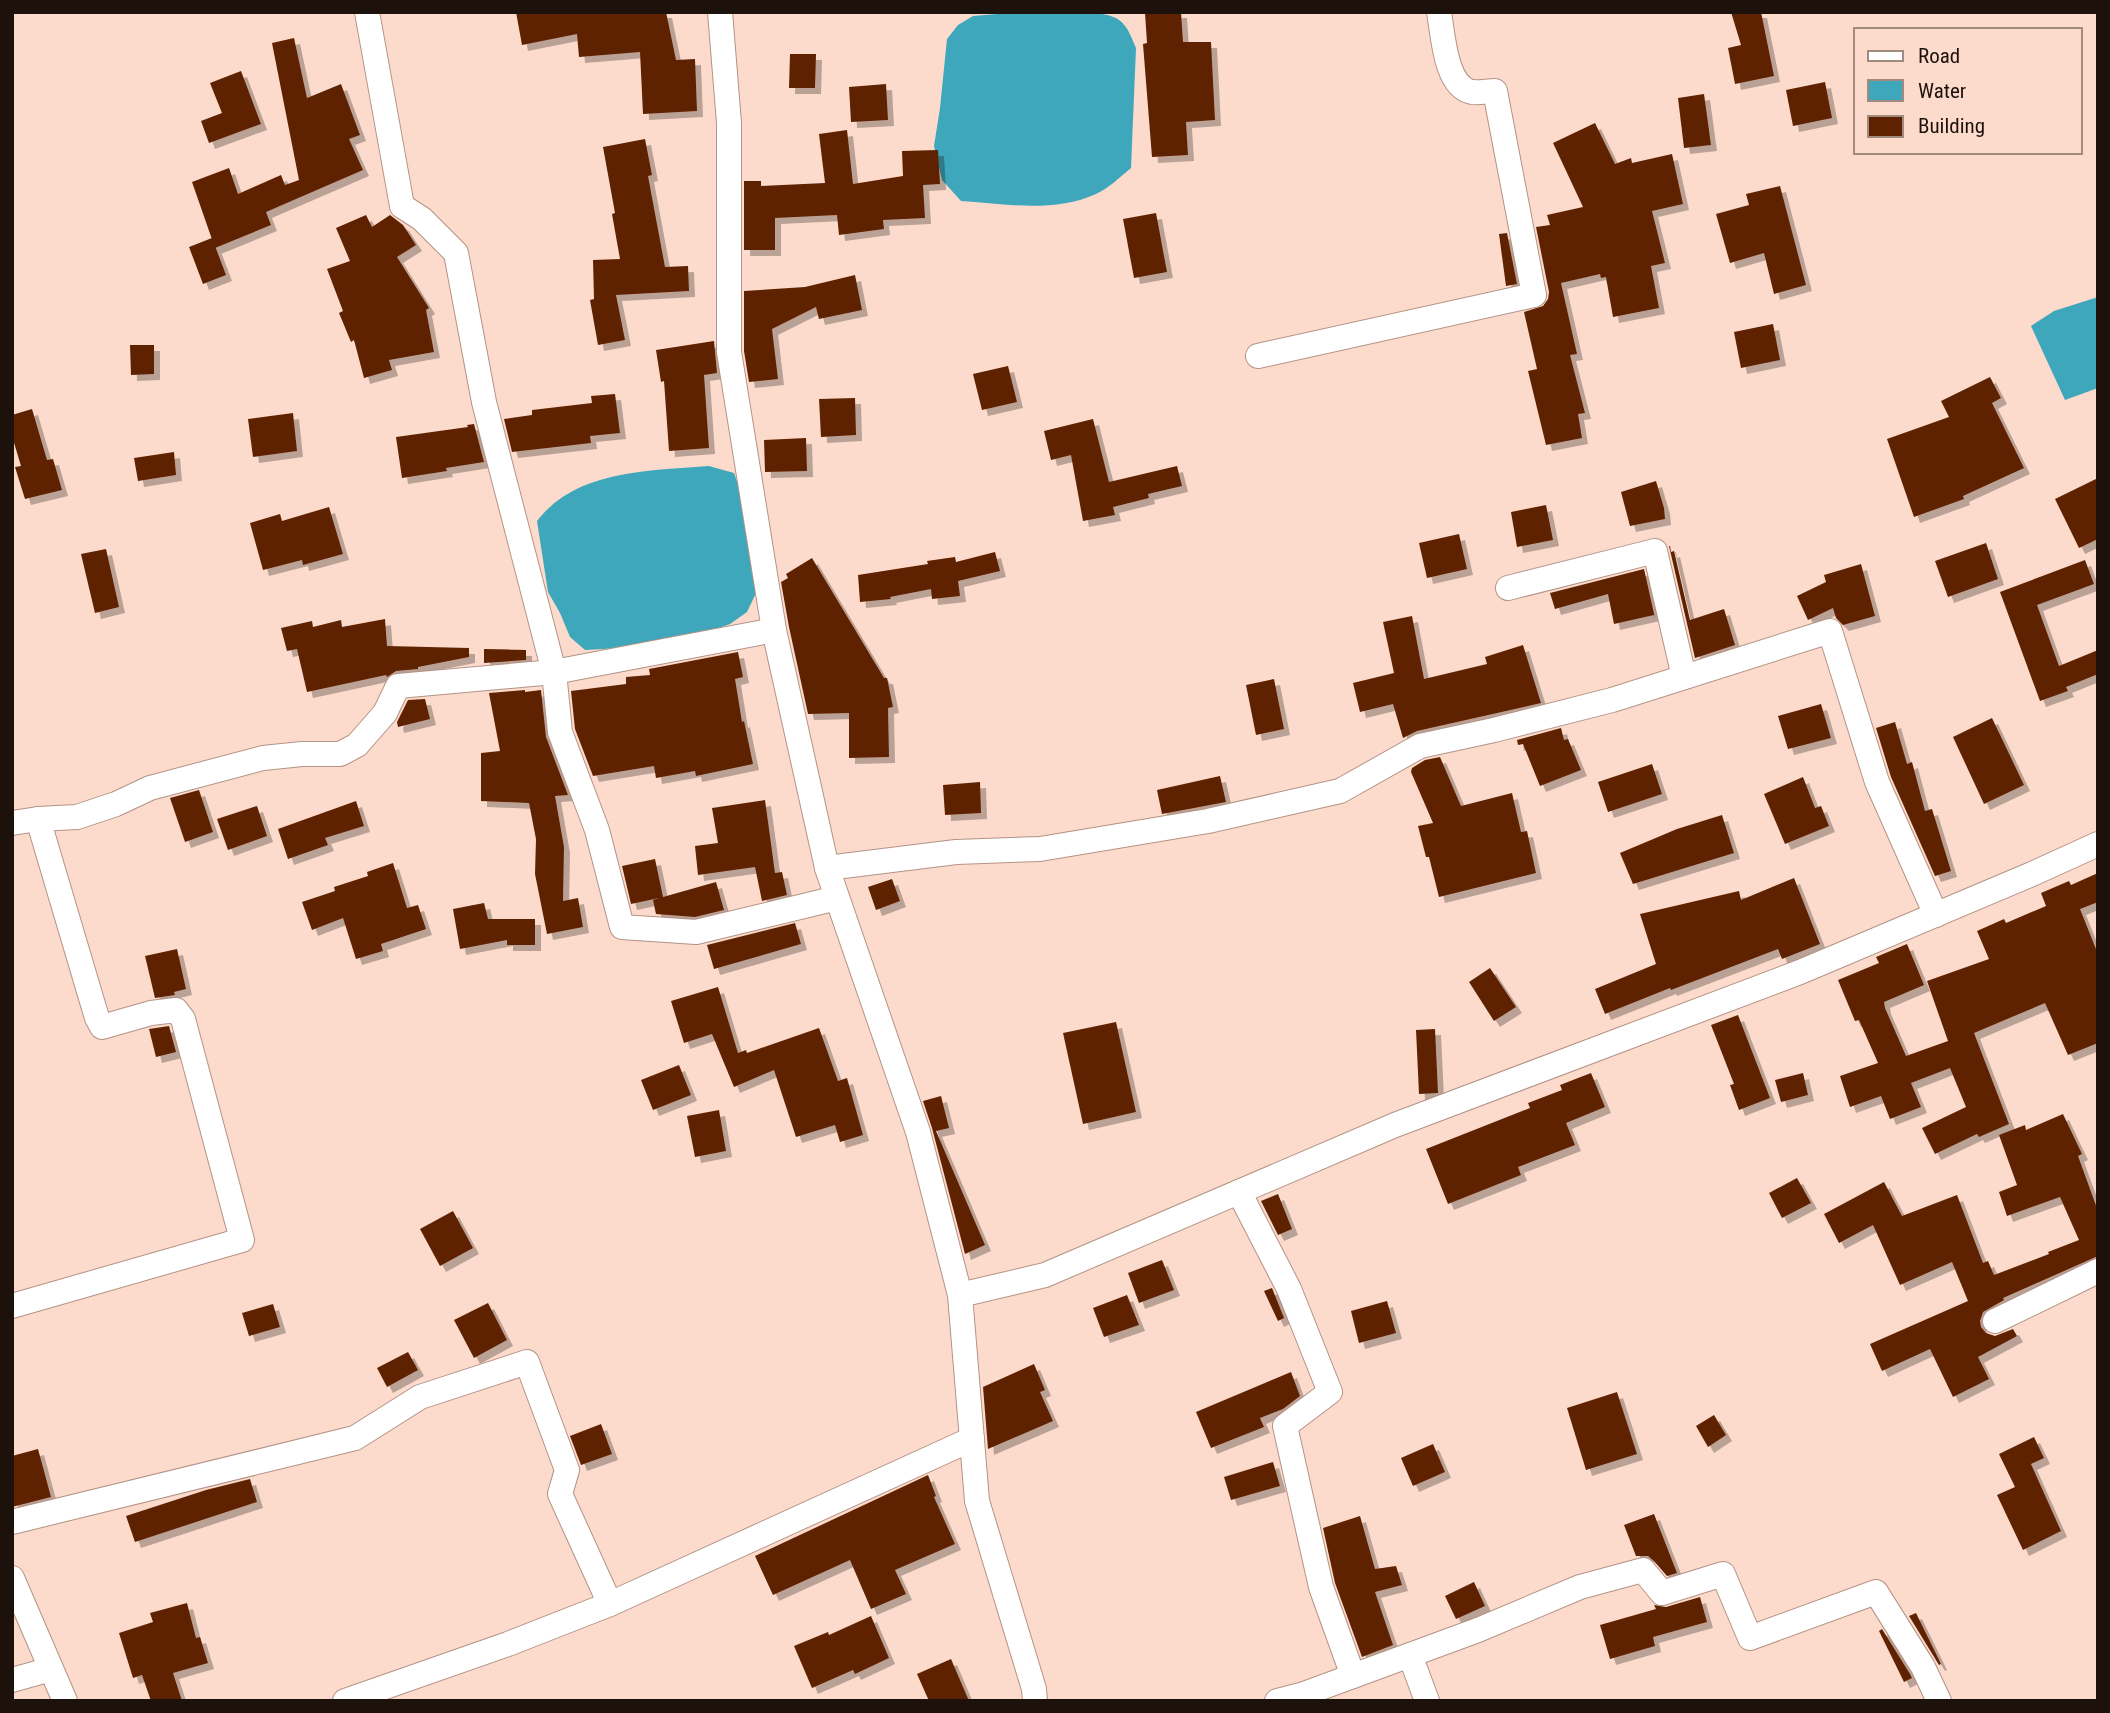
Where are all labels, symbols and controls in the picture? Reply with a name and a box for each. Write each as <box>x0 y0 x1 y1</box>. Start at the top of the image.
legend <box>1854 28 2082 154</box>
text: Road <box>1918 44 1960 68</box>
text: Water <box>1918 79 1966 103</box>
text: Building <box>1918 114 1985 138</box>

